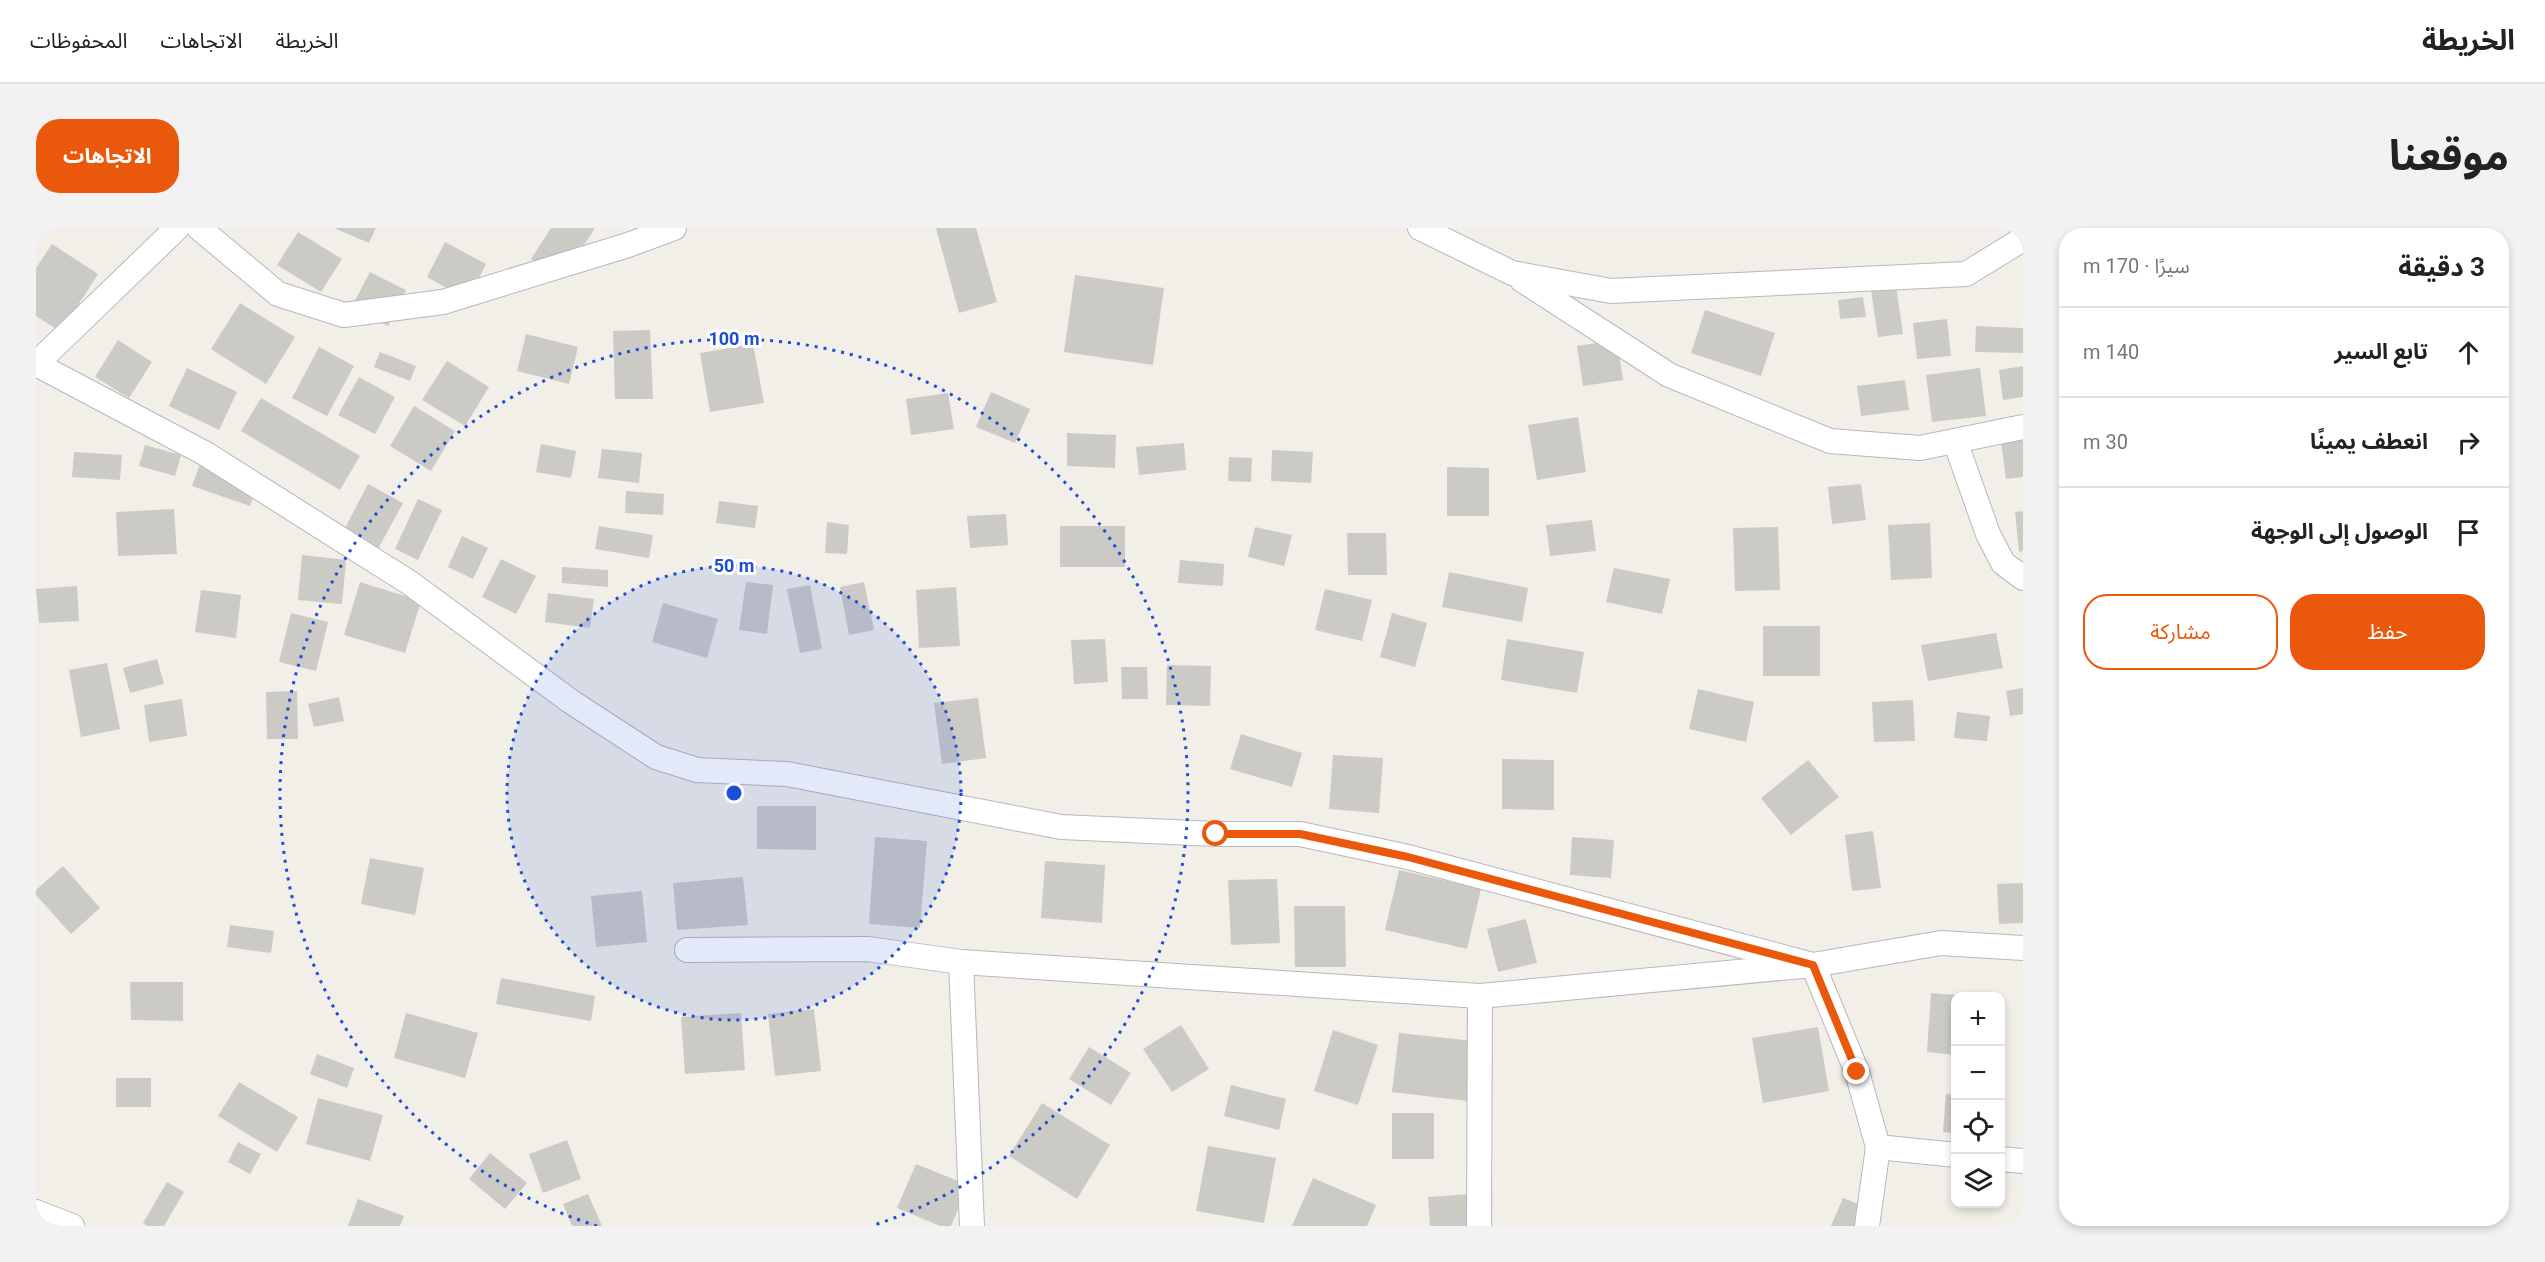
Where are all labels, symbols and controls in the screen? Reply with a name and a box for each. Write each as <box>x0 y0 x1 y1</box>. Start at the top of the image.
text: الخريطة <box>2422 24 2515 57</box>
text: المحفوظات <box>30 29 127 53</box>
text: الاتجاهات <box>160 29 242 53</box>
text: الخريطة <box>275 29 338 53</box>
button: الاتجاهات <box>36 119 179 193</box>
text: موقعنا <box>2389 131 2509 180</box>
text: 3 دقيقة <box>2398 252 2485 282</box>
text: سيرًا · 170 m <box>2083 254 2190 278</box>
text: 100 m <box>708 328 760 349</box>
icon: ahead <box>2452 336 2485 369</box>
text: تابع السير <box>2334 339 2428 364</box>
text: 140 m <box>2083 340 2139 364</box>
icon: right <box>2452 426 2485 459</box>
text: انعطف يمينًا <box>2310 429 2428 454</box>
text: 30 m <box>2083 430 2128 454</box>
icon: arrive <box>2452 516 2485 549</box>
text: الوصول إلى الوجهة <box>2251 519 2428 544</box>
text: 50 m <box>714 555 754 576</box>
button: مشاركة <box>2083 594 2278 670</box>
button: حفظ <box>2290 594 2485 670</box>
centre of rings <box>724 783 744 803</box>
route start <box>1202 820 1228 846</box>
map controls <box>1951 992 2005 1208</box>
button: + <box>1951 992 2005 1046</box>
button: − <box>1951 1046 2005 1100</box>
route end <box>1843 1058 1869 1084</box>
button: locate <box>1951 1100 2005 1154</box>
button: layers <box>1951 1154 2005 1208</box>

